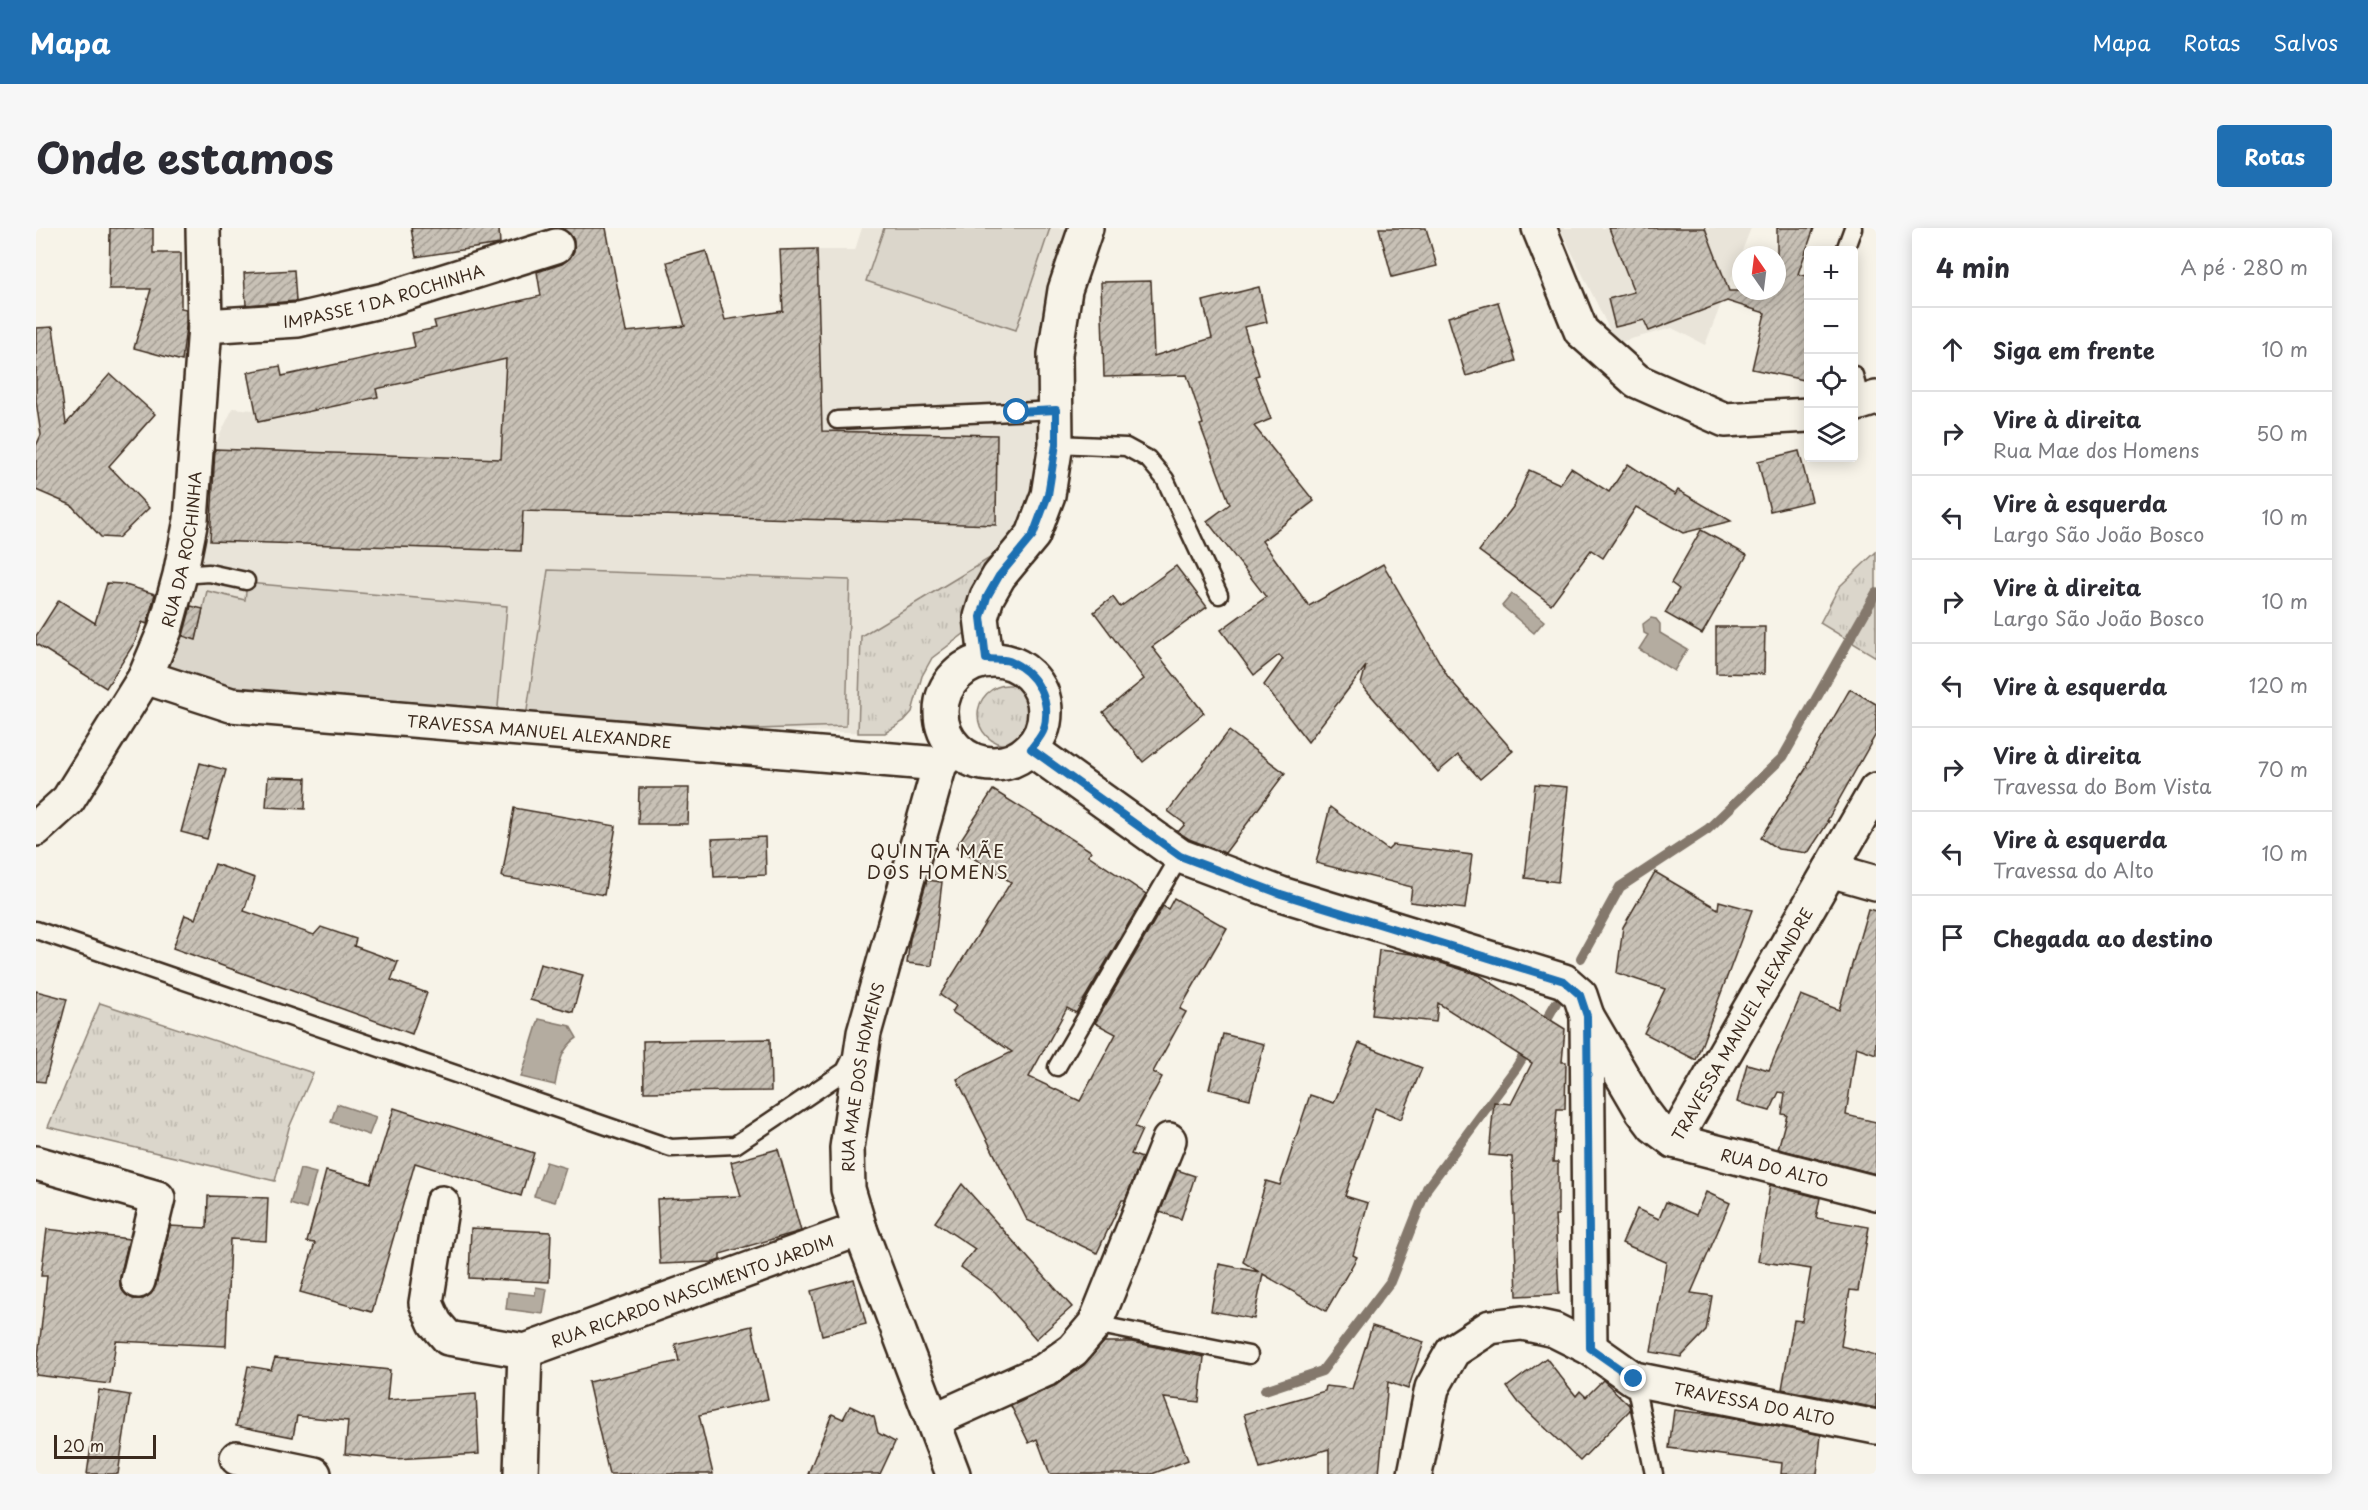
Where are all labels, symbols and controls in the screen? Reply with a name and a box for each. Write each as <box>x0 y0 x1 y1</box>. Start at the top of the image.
text: Mapa <box>30 21 111 64</box>
text: Mapa <box>2093 26 2150 58</box>
text: Rotas <box>2183 26 2240 58</box>
text: Salvos <box>2273 26 2338 58</box>
text: Onde estamos <box>36 125 334 188</box>
button: Rotas <box>2217 125 2332 187</box>
north arrow <box>1732 246 1786 300</box>
map controls <box>1804 246 1858 462</box>
button: + <box>1804 246 1858 300</box>
text: 4 min <box>1936 248 2010 287</box>
text: A pé · 280 m <box>2180 252 2308 282</box>
street label: IMPASSE 1 DA ROCHINHA <box>283 257 487 333</box>
button: − <box>1804 300 1858 354</box>
icon: ahead <box>1936 333 1969 366</box>
text: Siga em frente <box>1993 333 2155 366</box>
text: 10 m <box>2261 334 2308 364</box>
button: locate <box>1804 354 1858 408</box>
route start <box>1003 398 1029 424</box>
text: Vire à direita <box>1993 402 2141 435</box>
button: layers <box>1804 408 1858 462</box>
icon: right <box>1936 417 1969 450</box>
text: 50 m <box>2256 418 2308 448</box>
text: Rua Mae dos Homens <box>1993 435 2199 465</box>
street label: RUA DA ROCHINHA <box>154 470 206 630</box>
text: Vire à esquerda <box>1993 486 2167 519</box>
icon: left <box>1936 501 1969 534</box>
text: 10 m <box>2261 502 2308 532</box>
text: Largo São João Bosco <box>1993 519 2204 549</box>
text: Vire à direita <box>1993 570 2141 603</box>
icon: right <box>1936 585 1969 618</box>
text: 10 m <box>2261 586 2308 616</box>
text: Largo São João Bosco <box>1993 603 2204 633</box>
icon: left <box>1936 669 1969 702</box>
text: Vire à esquerda <box>1993 669 2167 702</box>
text: 120 m <box>2249 670 2308 700</box>
street label: TRAVESSA MANUEL ALEXANDRE <box>406 708 673 754</box>
text: Vire à direita <box>1993 738 2141 771</box>
icon: right <box>1936 753 1969 786</box>
text: 70 m <box>2258 754 2308 784</box>
text: Travessa do Bom Vista <box>1993 771 2212 801</box>
text: Vire à esquerda <box>1993 822 2167 855</box>
district label: QUINTA MÃE DOS HOMENS <box>867 837 1009 885</box>
icon: left <box>1936 837 1969 870</box>
text: 10 m <box>2261 838 2308 868</box>
text: Travessa do Alto <box>1993 855 2154 885</box>
street label: TRAVESSA MANUEL ALEXANDRE <box>1665 903 1818 1145</box>
icon: arrive <box>1936 921 1969 954</box>
text: Chegada ao destino <box>1993 921 2213 954</box>
street label: RUA MAE DOS HOMENS <box>835 979 890 1173</box>
street label: RUA DO ALTO <box>1718 1142 1831 1192</box>
street label: RUA RICARDO NASCIMENTO JARDIM <box>547 1228 837 1353</box>
route end <box>1620 1365 1646 1391</box>
street label: TRAVESSA DO ALTO <box>1671 1375 1837 1431</box>
scale bar <box>54 1432 156 1460</box>
text: 20 m <box>63 1433 104 1457</box>

